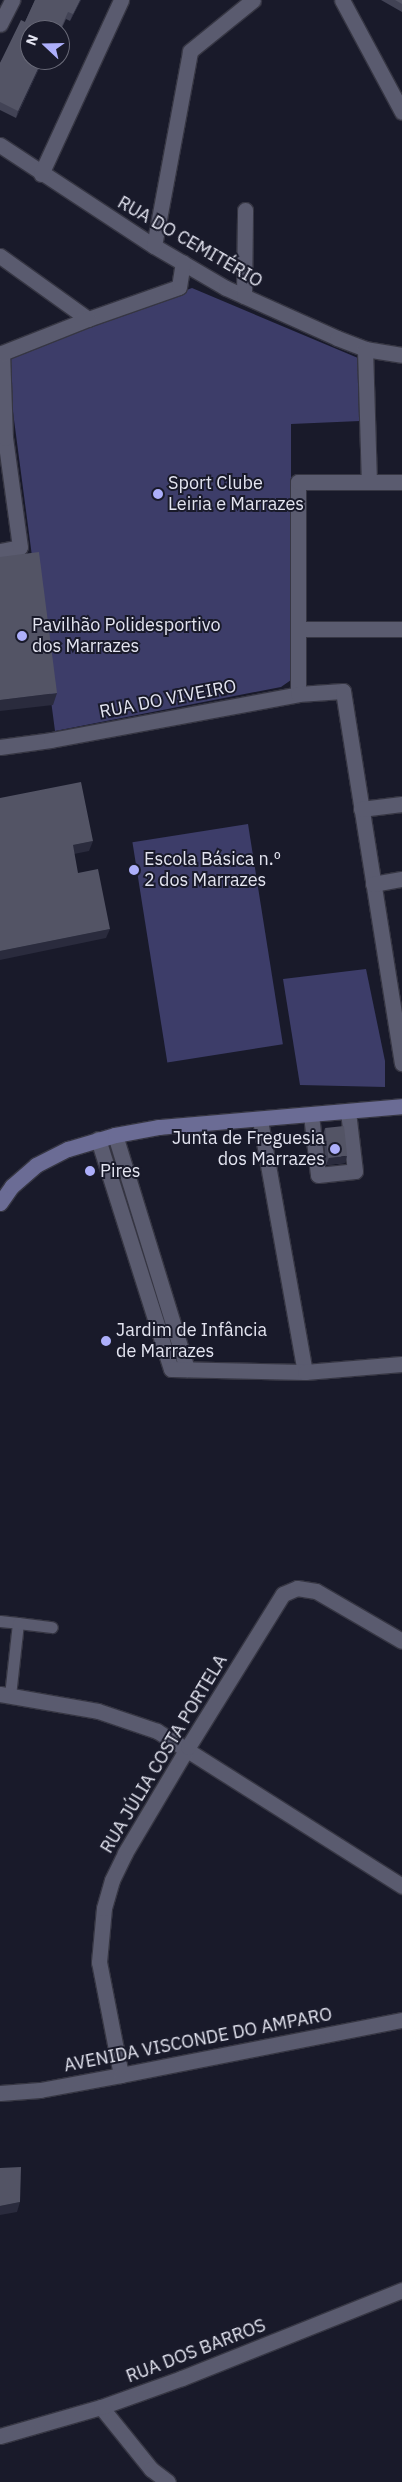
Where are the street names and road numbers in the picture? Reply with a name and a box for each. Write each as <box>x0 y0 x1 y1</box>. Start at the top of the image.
street label: RUA DO CEMITÉRIO <box>114 192 266 292</box>
street label: RUA DO VIVEIRO <box>98 675 238 723</box>
street label: RUA JÚLIA COSTA PORTELA <box>96 1651 232 1857</box>
street label: AVENIDA VISCONDE DO AMPARO <box>62 2003 334 2077</box>
street label: RUA DOS BARROS <box>123 2314 269 2388</box>

